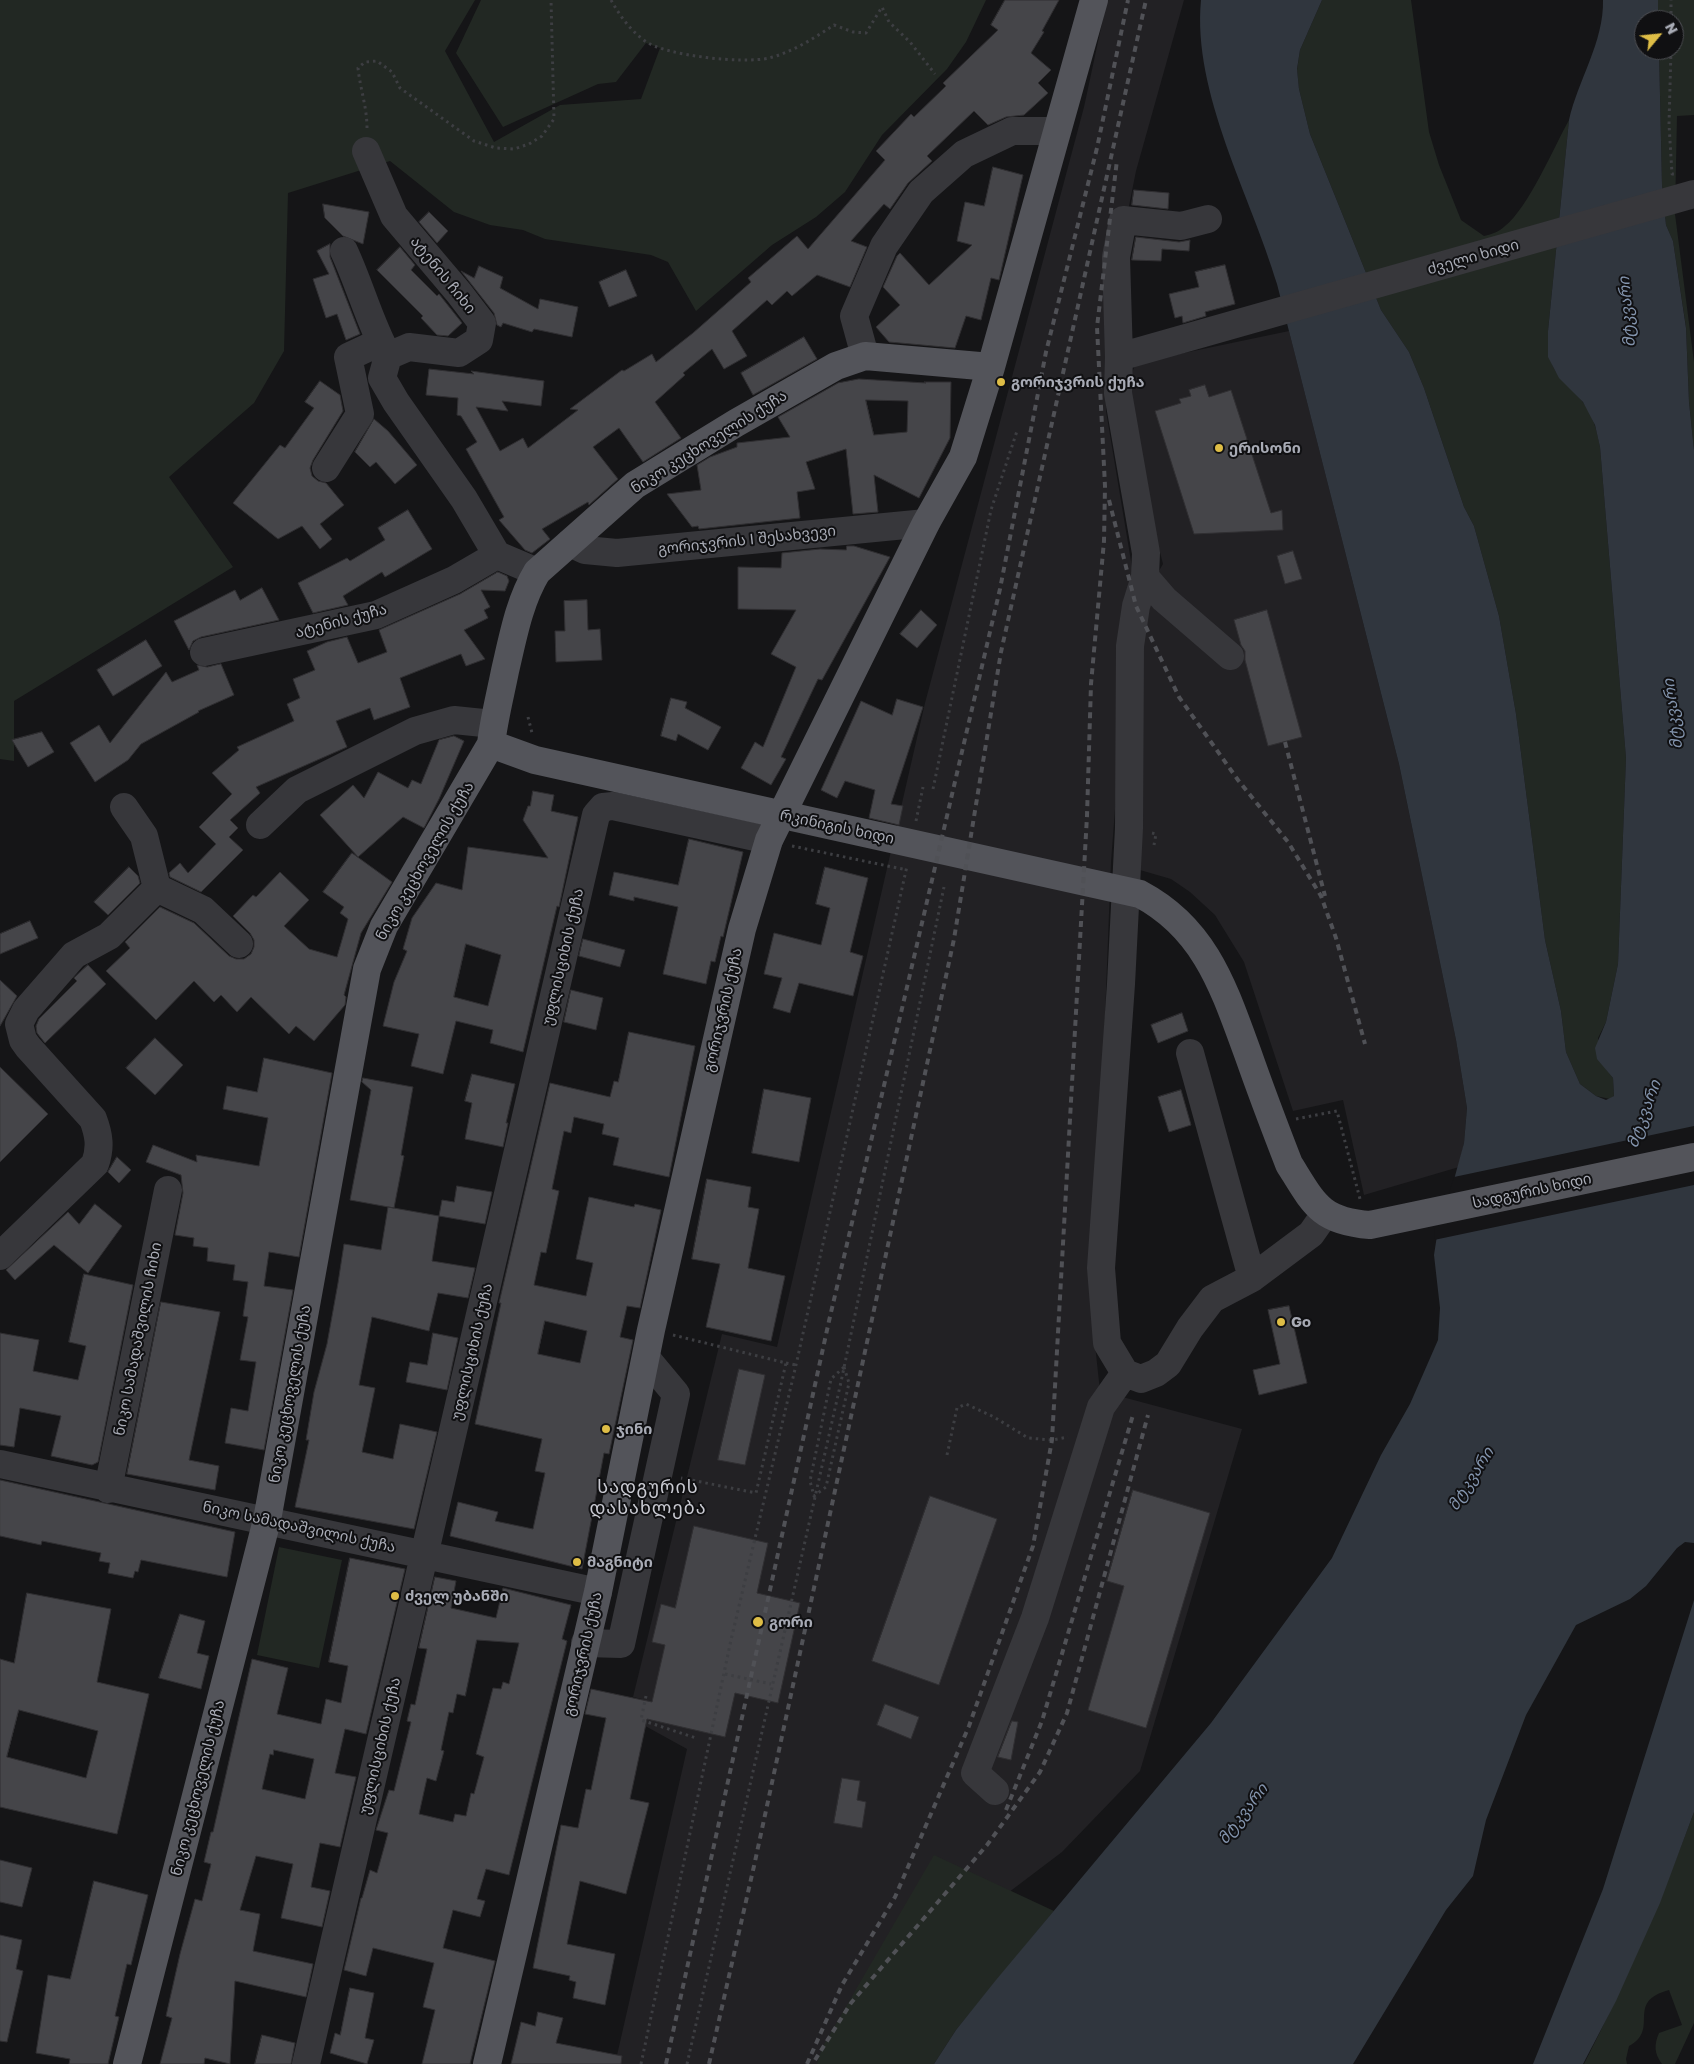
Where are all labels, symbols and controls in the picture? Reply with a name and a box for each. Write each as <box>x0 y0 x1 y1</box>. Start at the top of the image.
north arrow <box>1634 10 1684 60</box>
text: N <box>1662 19 1682 37</box>
street label: ატენის ჩიხი <box>406 233 480 317</box>
street label: ძველი ხიდი <box>1425 235 1521 279</box>
water label: მტკვარი <box>1614 276 1640 348</box>
place label: გორიჯვრის ქუჩა <box>1011 373 1145 391</box>
marker: გორიჯვრის ქუჩა <box>995 376 1007 388</box>
street label: ნიკო კეცხოველის ქუჩა <box>628 387 790 497</box>
place label: ერისონი <box>1229 439 1301 457</box>
marker: ერისონი <box>1213 442 1225 454</box>
street label: გორიჯვრის I შესახვევი <box>657 522 837 558</box>
street label: ატენის ქუჩა <box>293 600 389 642</box>
water label: მტკვარი <box>1659 678 1687 750</box>
street label: ნიკო კეცხოველის ქუჩა <box>372 778 478 944</box>
street label: რკინიგის ხიდი <box>778 806 896 848</box>
street label: უფლისციხის ქუჩა <box>538 887 588 1027</box>
street label: გორიჯვრის ქუჩა <box>700 946 746 1074</box>
water label: მტკვარი <box>1623 1078 1665 1150</box>
street label: სადგურის ხიდი <box>1471 1170 1593 1212</box>
street label: ნიკო სამადაშვილის ჩიხი <box>110 1241 166 1437</box>
street label: უფლისციხის ქუჩა <box>447 1282 497 1422</box>
street label: ნიკო კეცხოველის ქუჩა <box>265 1304 315 1484</box>
place label: Go <box>1291 1313 1311 1331</box>
marker: Go <box>1275 1316 1287 1328</box>
place label: ჯინი <box>616 1420 652 1438</box>
marker: ჯინი <box>600 1423 612 1435</box>
water label: მტკვარი <box>1444 1444 1498 1514</box>
district label: სადგურის დასახლება <box>588 1476 708 1518</box>
street label: ნიკო სამადაშვილის ქუჩა <box>201 1498 397 1556</box>
place label: მაგნიტი <box>587 1553 653 1571</box>
marker: მაგნიტი <box>571 1556 583 1568</box>
place label: ძველ უბანში <box>405 1587 509 1605</box>
marker: ძველ უბანში <box>389 1590 401 1602</box>
street label: გორიჯვრის ქუჩა <box>560 1590 606 1718</box>
place label: გორი <box>769 1613 813 1631</box>
marker: გორი <box>751 1615 765 1629</box>
street label: უფლისციხის ქუჩა <box>355 1676 405 1816</box>
street label: ნიკო კეცხოველის ქუჩა <box>167 1698 229 1878</box>
water label: მტკვარი <box>1214 1780 1272 1848</box>

